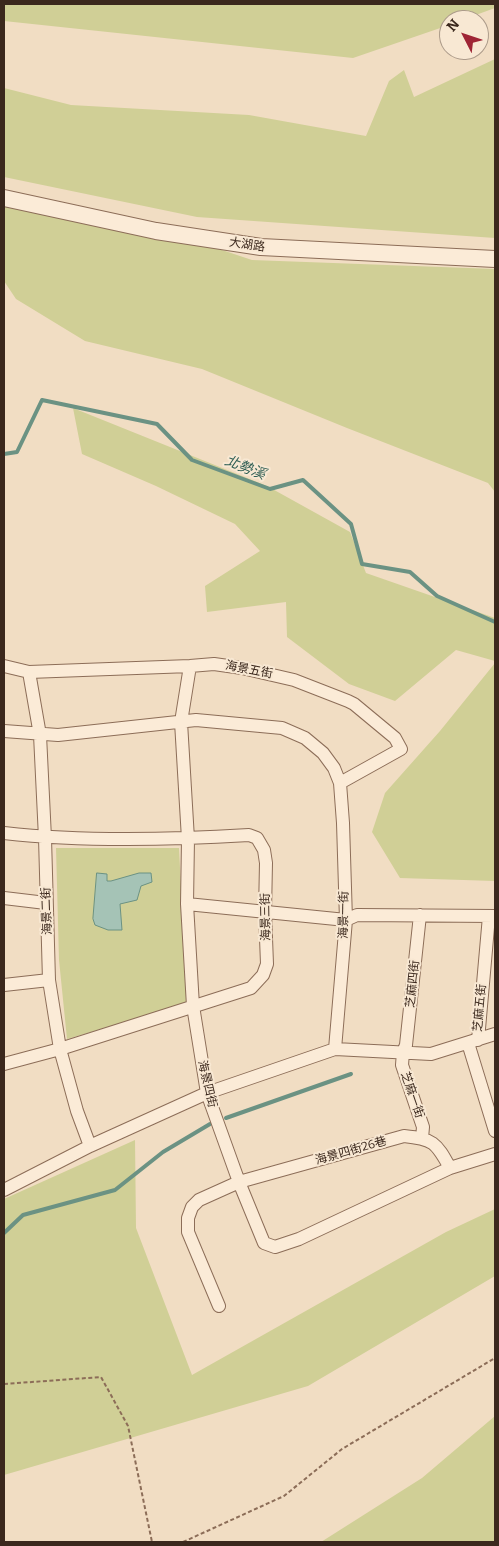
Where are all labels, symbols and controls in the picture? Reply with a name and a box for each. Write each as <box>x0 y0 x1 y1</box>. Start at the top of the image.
north arrow <box>439 10 489 60</box>
text: N <box>443 16 463 35</box>
street label: 大湖路 <box>228 235 266 255</box>
water label: 北勢溪 <box>222 453 268 483</box>
street label: 海景五街 <box>224 658 274 682</box>
street label: 海景二街 <box>39 887 55 935</box>
street label: 海景一街 <box>336 891 352 939</box>
street label: 海景三街 <box>258 893 274 941</box>
street label: 芝麻四街 <box>403 959 423 1009</box>
street label: 芝麻五街 <box>471 983 489 1033</box>
street label: 海景四街 <box>195 1059 219 1109</box>
street label: 芝麻一街 <box>397 1070 427 1120</box>
street label: 海景四街26巷 <box>314 1134 388 1168</box>

